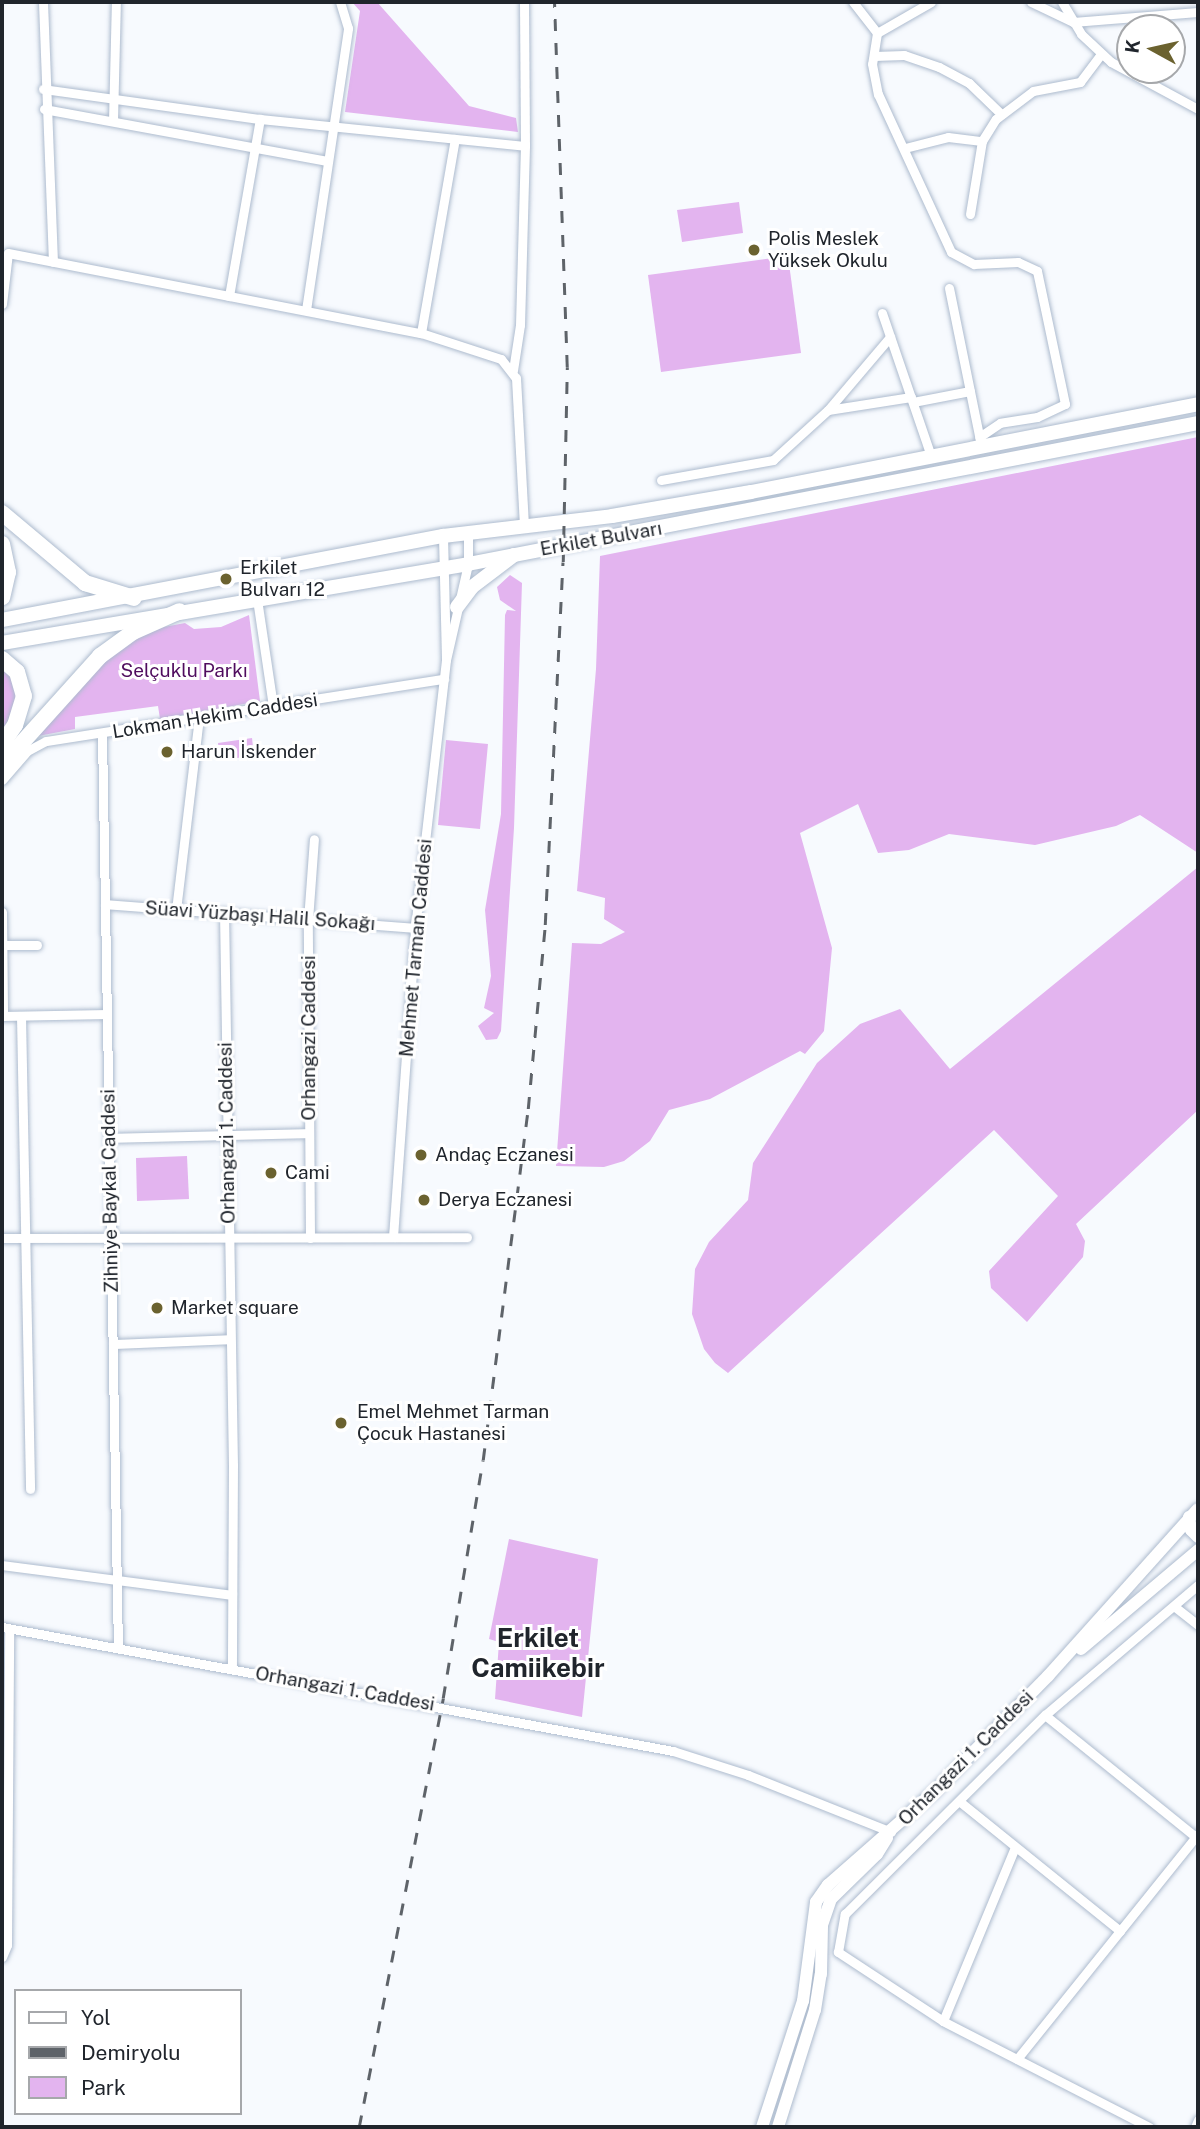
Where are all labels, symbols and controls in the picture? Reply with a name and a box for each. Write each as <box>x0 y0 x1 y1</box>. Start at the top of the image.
north arrow <box>1116 14 1186 84</box>
text: K <box>1120 38 1144 55</box>
place label: Polis Meslek Yüksek Okulu <box>768 228 888 272</box>
marker: Polis Meslek Yüksek Okulu <box>746 242 762 258</box>
street label: Erkilet Bulvarı <box>538 517 664 561</box>
place label: Erkilet Bulvarı 12 <box>240 557 325 601</box>
marker: Erkilet Bulvarı 12 <box>218 571 234 587</box>
park label: Selçuklu Parkı <box>120 660 248 682</box>
street label: Lokman Hekim Caddesi <box>111 689 319 743</box>
place label: Harun İskender <box>181 741 317 763</box>
marker: Harun İskender <box>159 744 175 760</box>
street label: Mehmet Tarman Caddesi <box>395 838 437 1058</box>
street label: Süavi Yüzbaşı Halil Sokağı <box>144 897 376 935</box>
street label: Orhangazi Caddesi <box>298 955 320 1121</box>
street label: Orhangazi 1. Caddesi <box>214 1042 240 1224</box>
street label: Zihniye Baykal Caddesi <box>97 1089 123 1293</box>
place label: Andaç Eczanesi <box>435 1144 574 1166</box>
marker: Andaç Eczanesi <box>413 1147 429 1163</box>
place label: Cami <box>285 1162 330 1184</box>
marker: Cami <box>263 1165 279 1181</box>
place label: Derya Eczanesi <box>438 1189 572 1211</box>
marker: Derya Eczanesi <box>416 1192 432 1208</box>
place label: Market square <box>171 1297 299 1319</box>
marker: Market square <box>149 1300 165 1316</box>
place label: Emel Mehmet Tarman Çocuk Hastanesi <box>357 1401 549 1445</box>
marker: Emel Mehmet Tarman Çocuk Hastanesi <box>331 1413 351 1433</box>
district label: Erkilet Camiikebir <box>471 1622 605 1684</box>
street label: Orhangazi 1. Caddesi <box>253 1662 437 1716</box>
street label: Orhangazi 1. Caddesi <box>894 1686 1038 1830</box>
legend <box>14 1989 242 2115</box>
text: Yol <box>81 2005 111 2030</box>
text: Demiryolu <box>81 2040 181 2065</box>
text: Park <box>81 2075 126 2100</box>

